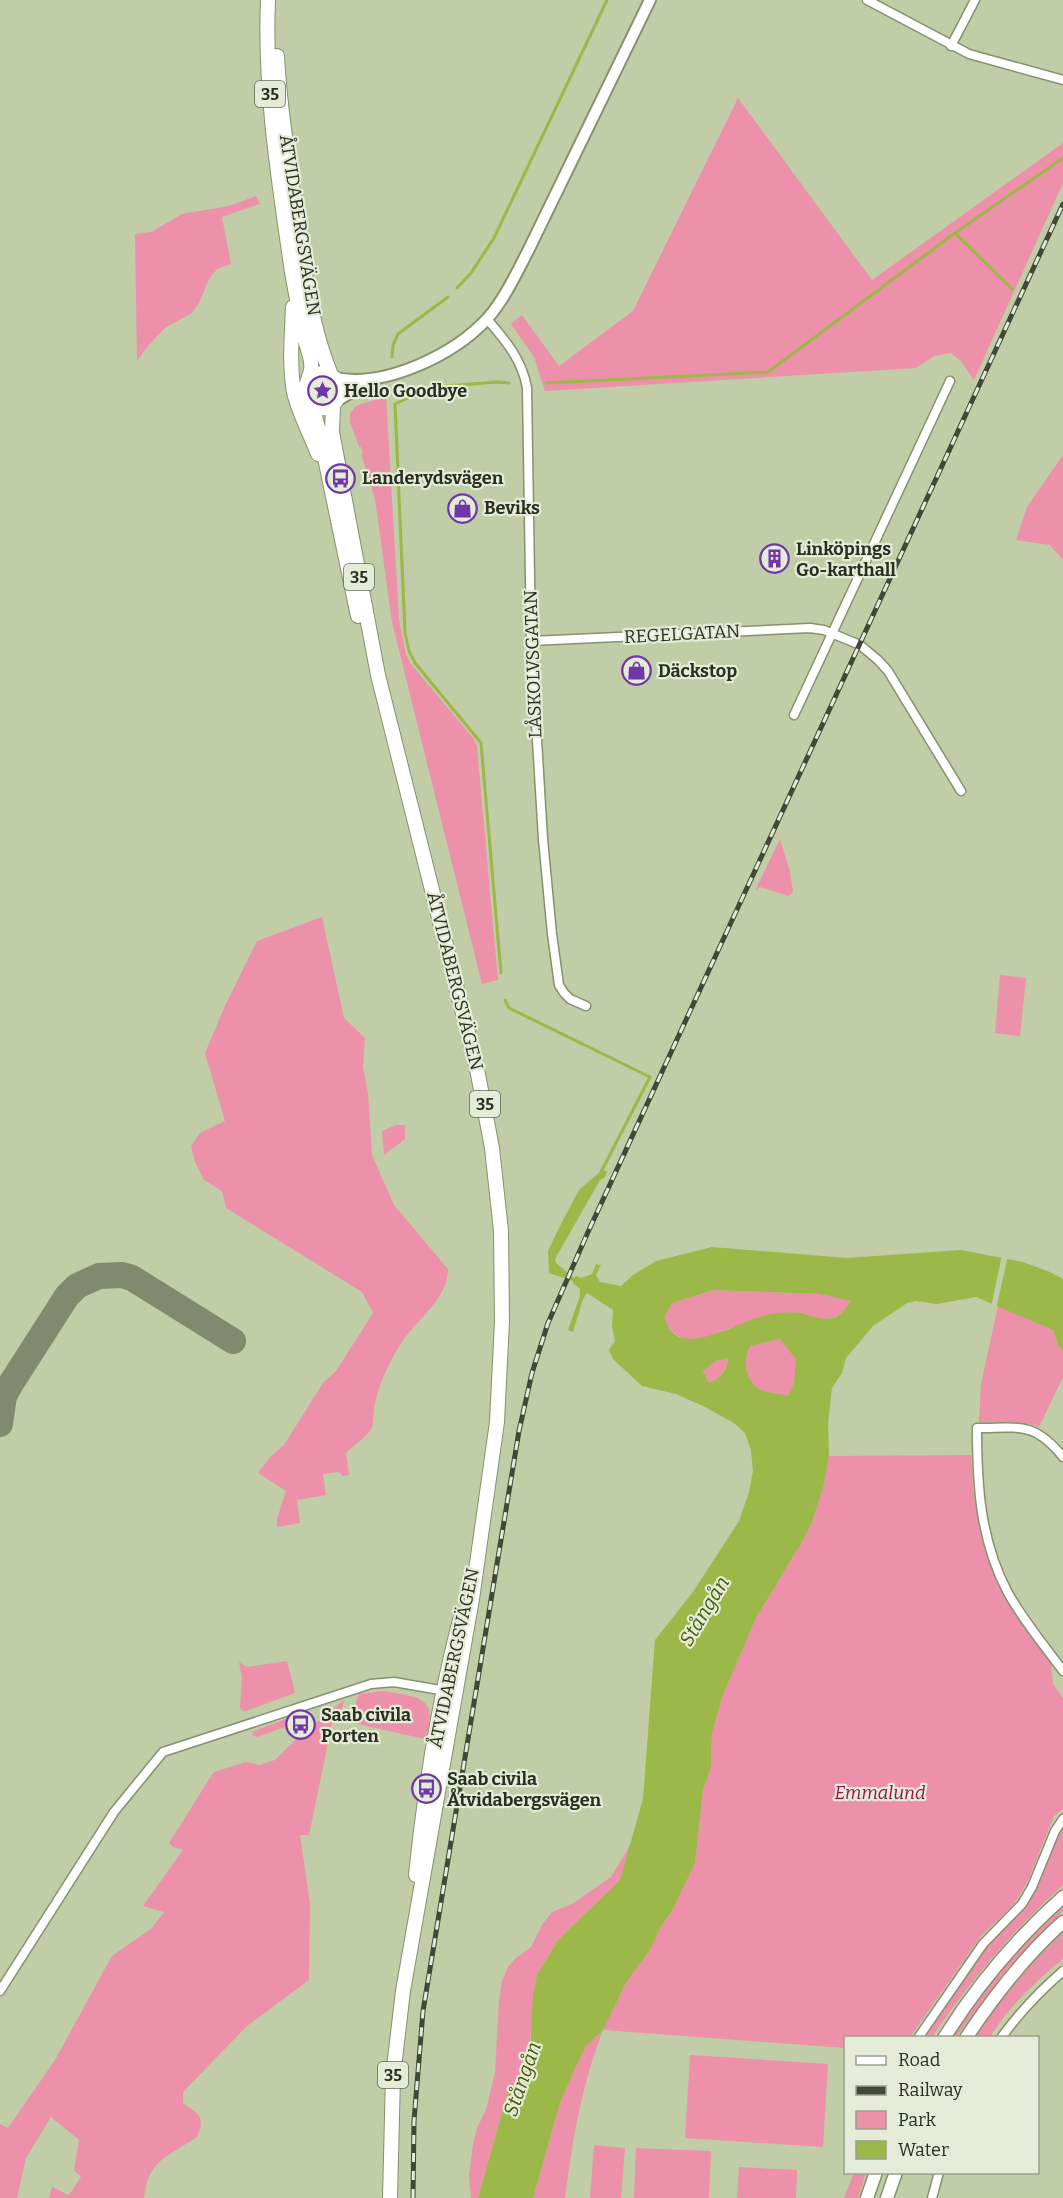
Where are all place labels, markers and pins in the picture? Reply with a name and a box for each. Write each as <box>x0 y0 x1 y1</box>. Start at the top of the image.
place icon: Hello Goodbye <box>307 375 339 407</box>
place label: Hello Goodbye <box>344 380 467 402</box>
bus stop icon: Landerydsvägen <box>325 462 357 494</box>
place label: Landerydsvägen <box>362 467 504 489</box>
shop icon: Beviks <box>447 492 479 524</box>
place label: Beviks <box>484 497 540 519</box>
place label: Linköpings Go-karthall <box>796 538 896 581</box>
building icon: Linköpings Go-karthall <box>759 543 791 575</box>
shop icon: Däckstop <box>621 655 653 687</box>
place label: Däckstop <box>658 660 737 682</box>
place label: Saab civila Porten <box>321 1704 411 1747</box>
bus stop icon: Saab civila Porten <box>284 1709 316 1741</box>
place label: Saab civila Åtvidabergsvägen <box>447 1768 602 1811</box>
bus stop icon: Saab civila Åtvidabergsvägen <box>410 1773 442 1805</box>

